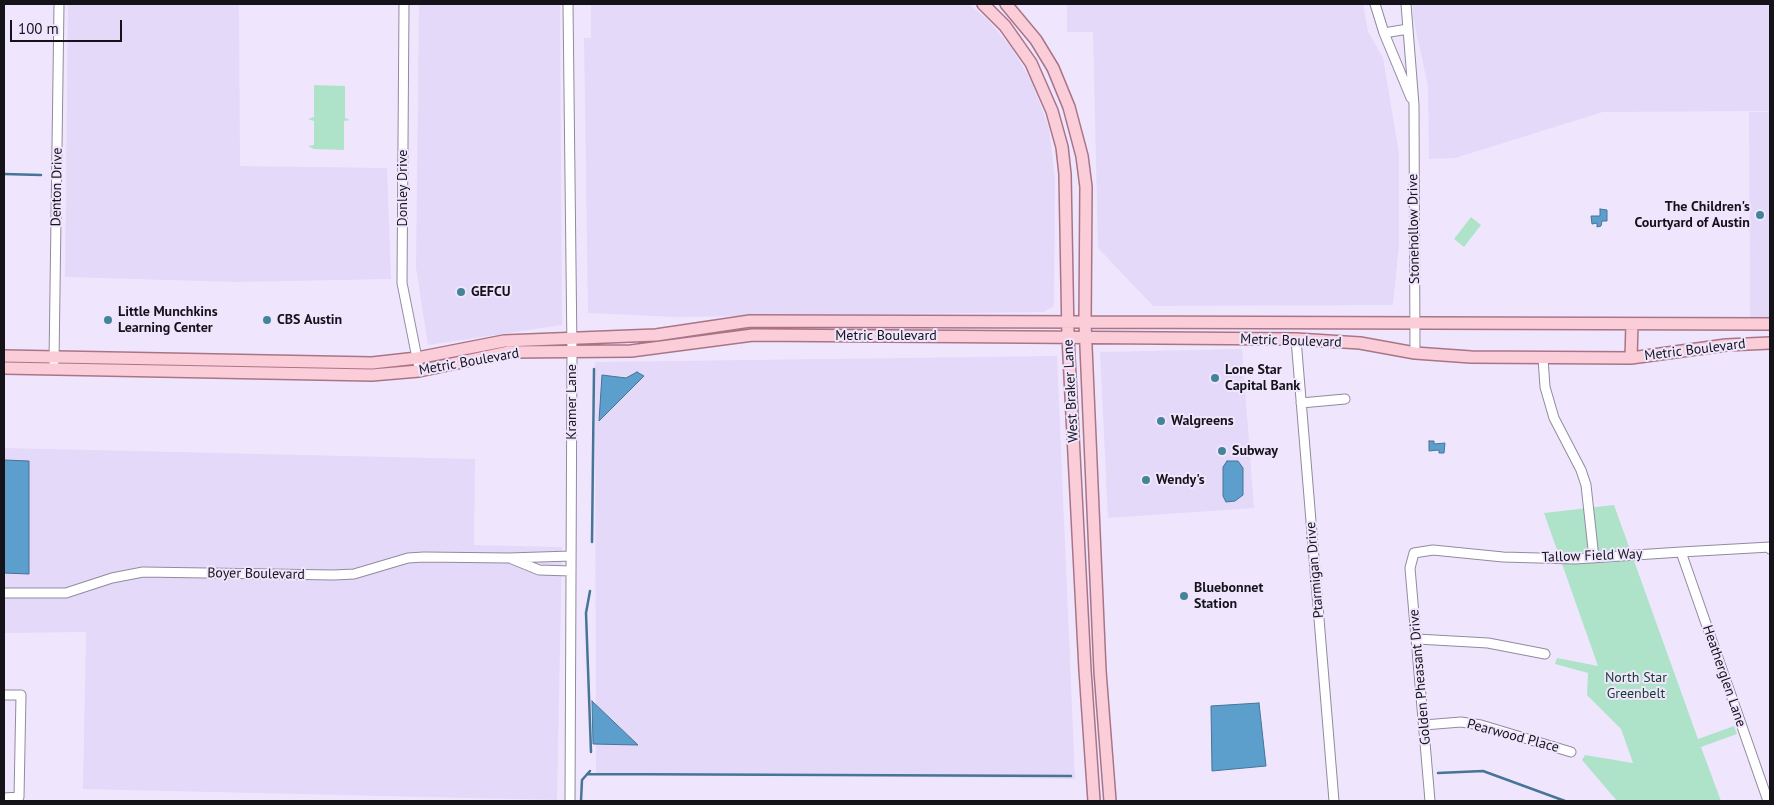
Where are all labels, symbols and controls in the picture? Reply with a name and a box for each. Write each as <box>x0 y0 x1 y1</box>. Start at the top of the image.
scale bar <box>12 10 125 42</box>
text: 100 m <box>18 19 59 38</box>
street label: Denton Drive <box>48 147 66 227</box>
street label: Donley Drive <box>395 150 411 226</box>
street label: Stonehollow Drive <box>1405 174 1423 284</box>
place label: The Children's Courtyard of Austin <box>1635 199 1750 232</box>
marker: The Children's Courtyard of Austin <box>1754 209 1766 221</box>
place label: GEFCU <box>471 284 511 300</box>
marker: GEFCU <box>455 286 467 298</box>
place label: Little Munchkins Learning Center <box>118 304 218 336</box>
place label: CBS Austin <box>277 312 342 328</box>
marker: Little Munchkins Learning Center <box>102 314 114 326</box>
marker: CBS Austin <box>261 314 273 326</box>
street label: Metric Boulevard <box>835 328 937 344</box>
street label: Metric Boulevard <box>1240 331 1342 351</box>
street label: Metric Boulevard <box>1644 335 1746 365</box>
street label: West Braker Lane <box>1060 339 1082 443</box>
street label: Metric Boulevard <box>418 345 520 379</box>
place label: Lone Star Capital Bank <box>1225 362 1300 394</box>
street label: Kramer Lane <box>564 364 580 440</box>
marker: Lone Star Capital Bank <box>1209 372 1221 384</box>
place label: Walgreens <box>1171 413 1234 429</box>
marker: Walgreens <box>1155 415 1167 427</box>
place label: Subway <box>1232 443 1278 459</box>
marker: Subway <box>1216 445 1228 457</box>
place label: Wendy's <box>1156 472 1205 488</box>
marker: Wendy's <box>1140 474 1152 486</box>
street label: Ptarmigan Drive <box>1302 521 1328 619</box>
street label: Tallow Field Way <box>1541 546 1643 566</box>
street label: Boyer Boulevard <box>207 565 305 583</box>
place label: Bluebonnet Station <box>1194 580 1263 612</box>
marker: Bluebonnet Station <box>1178 590 1190 602</box>
street label: Golden Pheasant Drive <box>1406 608 1434 746</box>
street label: Heatherglen Lane <box>1699 623 1749 729</box>
park label: North Star Greenbelt <box>1605 670 1667 702</box>
street label: Pearwood Place <box>1465 716 1561 756</box>

